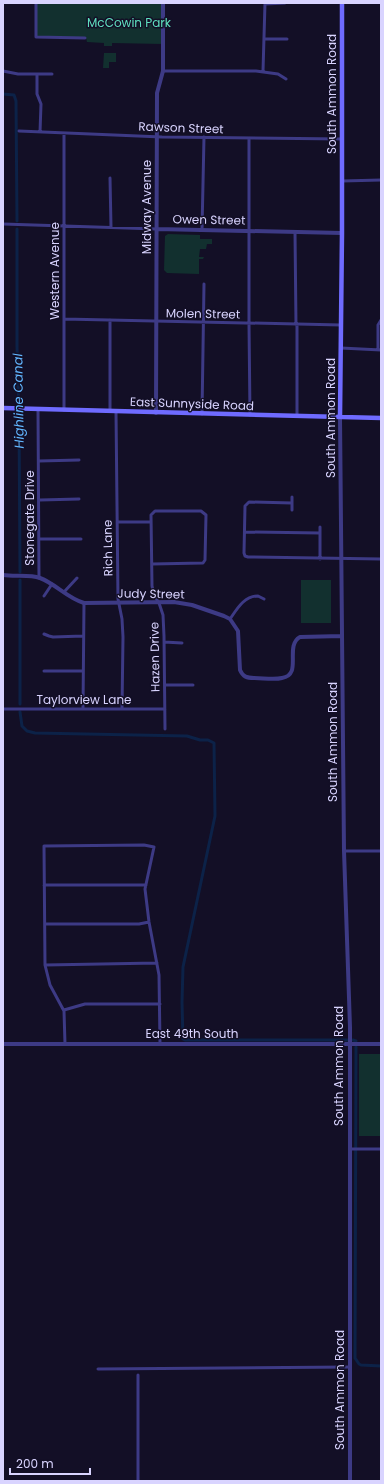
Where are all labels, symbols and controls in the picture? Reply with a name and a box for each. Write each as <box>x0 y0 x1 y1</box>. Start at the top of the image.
park label: McCowin Park <box>87 14 172 31</box>
street label: South Ammon Road <box>323 34 340 154</box>
street label: Rawson Street <box>138 118 224 137</box>
street label: Midway Avenue <box>138 160 155 254</box>
street label: Owen Street <box>172 210 246 229</box>
street label: Western Avenue <box>46 222 63 320</box>
street label: Molen Street <box>166 304 240 323</box>
water label: Highline Canal <box>8 353 29 449</box>
street label: South Ammon Road <box>322 358 339 478</box>
street label: East Sunnyside Road <box>130 393 254 414</box>
street label: Stonegate Drive <box>21 470 38 566</box>
street label: Rich Lane <box>99 519 116 577</box>
street label: Judy Street <box>117 584 185 603</box>
street label: Hazen Drive <box>145 622 164 692</box>
street label: South Ammon Road <box>324 682 341 802</box>
street label: Taylorview Lane <box>36 691 132 708</box>
street label: South Ammon Road <box>330 1006 347 1126</box>
street label: East 49th South <box>146 1025 238 1042</box>
street label: South Ammon Road <box>331 1330 348 1450</box>
scale bar <box>10 1450 90 1476</box>
text: 200 m <box>16 1455 54 1472</box>

